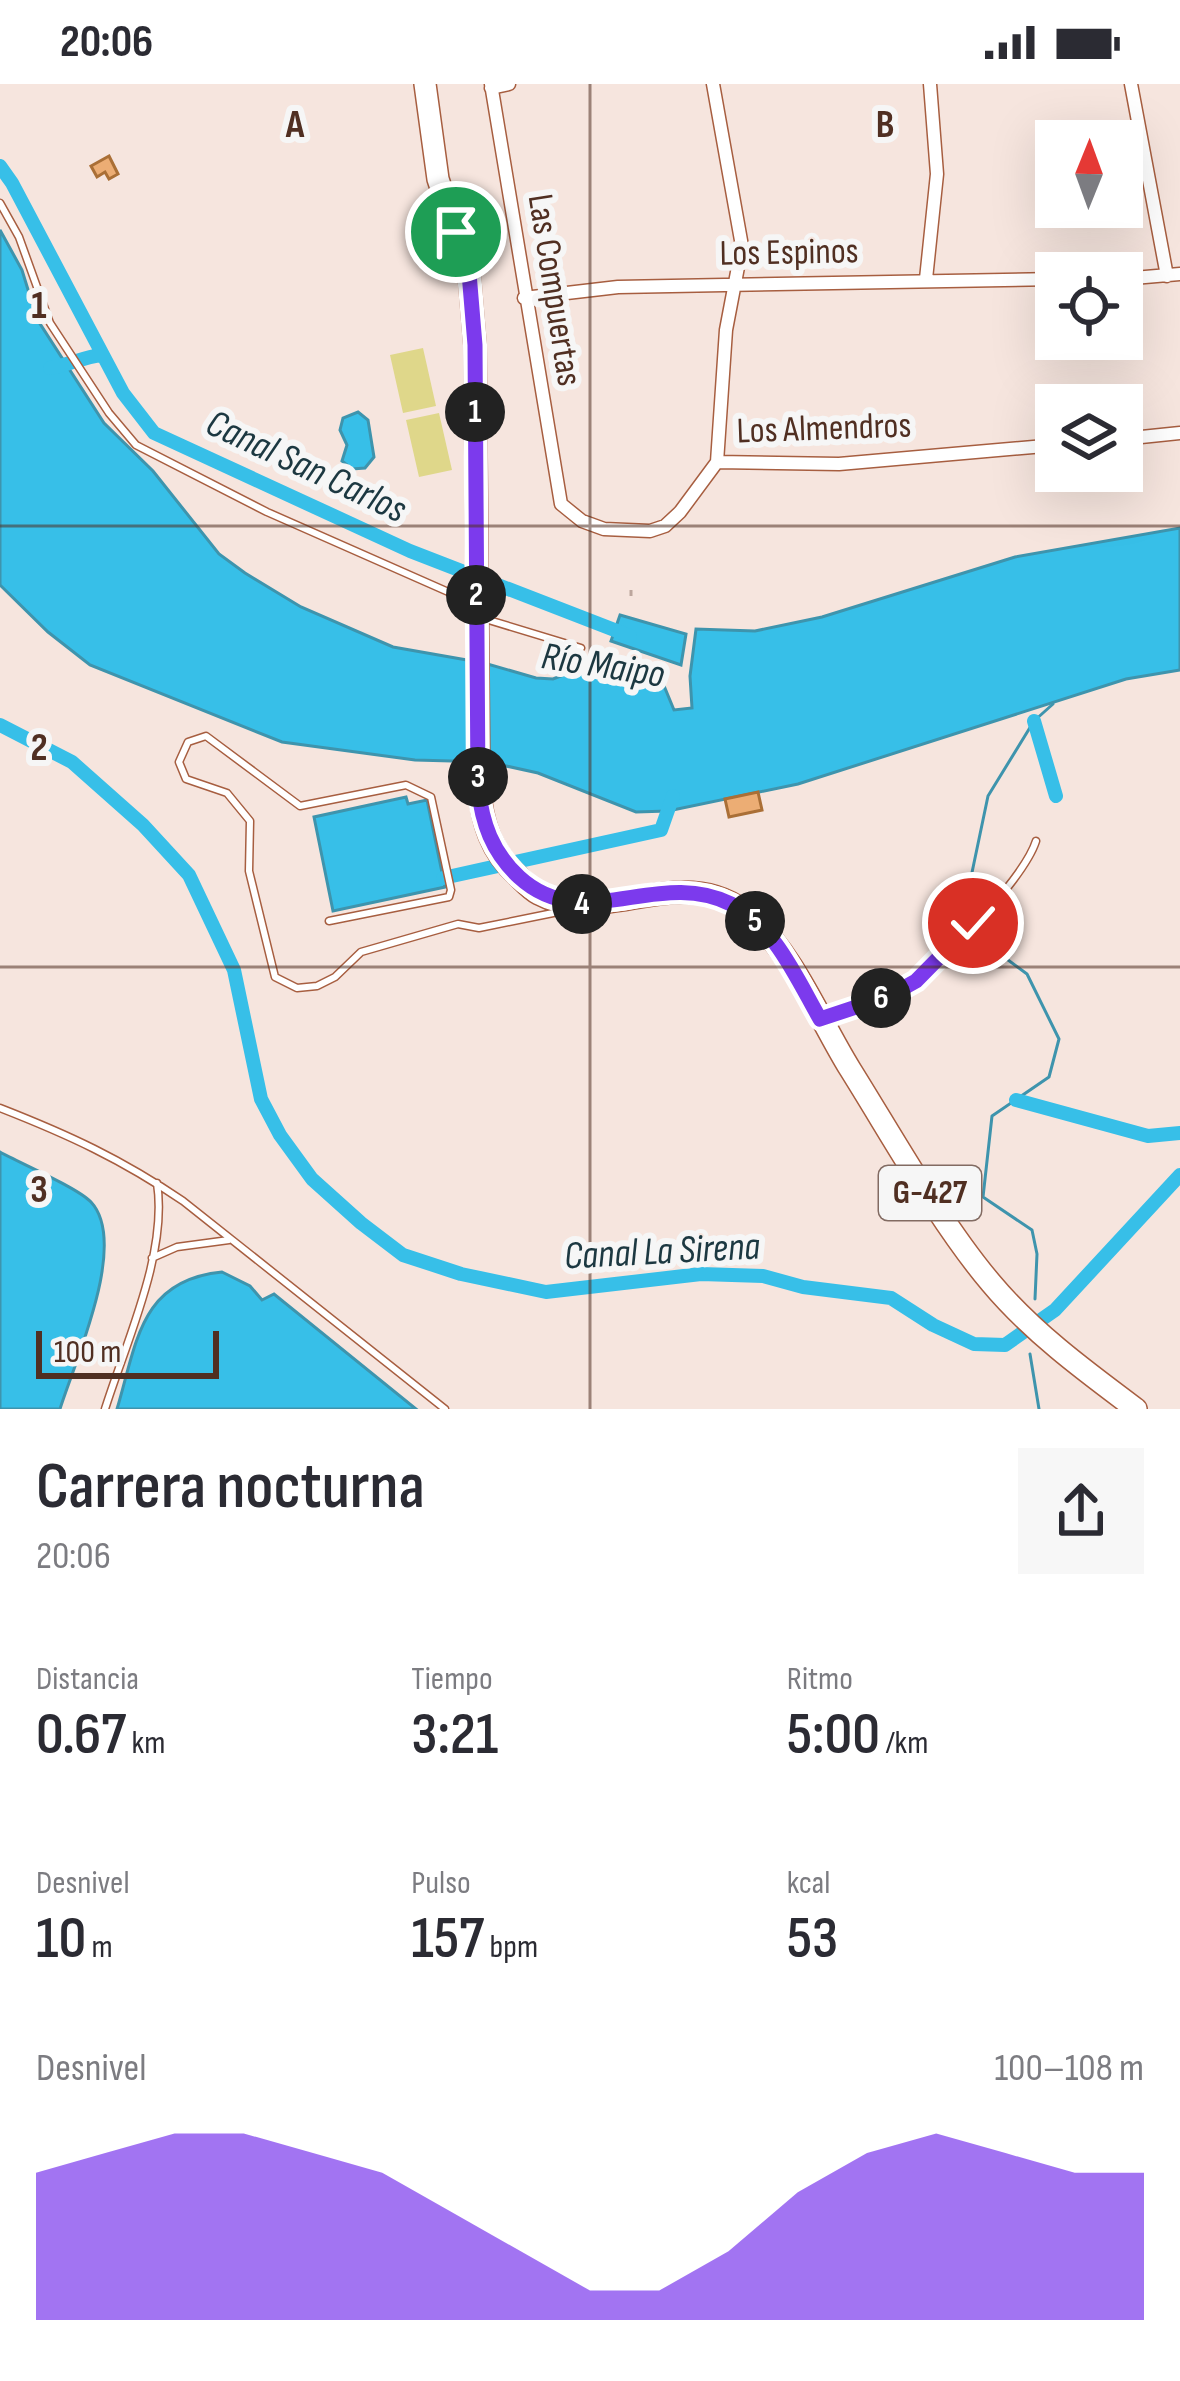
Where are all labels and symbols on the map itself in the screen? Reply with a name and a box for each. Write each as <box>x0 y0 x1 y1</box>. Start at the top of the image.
text: A <box>285 102 305 149</box>
text: B <box>876 102 894 149</box>
north arrow <box>1035 120 1143 228</box>
pin <box>405 181 507 283</box>
street label: Las Compuertas <box>518 191 590 389</box>
street label: Los Espinos <box>719 230 859 276</box>
text: 1 <box>31 283 47 330</box>
pin: 1 <box>445 382 505 442</box>
water label: Canal San Carlos <box>198 400 414 534</box>
street label: Los Almendros <box>736 404 912 454</box>
pin: 2 <box>446 565 506 625</box>
water label: Río Maipo <box>538 633 668 699</box>
text: 2 <box>30 725 48 772</box>
pin: 3 <box>448 747 508 807</box>
pin <box>922 872 1024 974</box>
pin: 4 <box>552 874 612 934</box>
pin: 5 <box>725 891 785 951</box>
pin: 6 <box>851 968 911 1028</box>
road number: G-427 <box>879 1166 981 1220</box>
text: 3 <box>30 1167 48 1214</box>
water label: Canal La Sirena <box>563 1223 761 1281</box>
scale bar <box>36 1325 219 1378</box>

